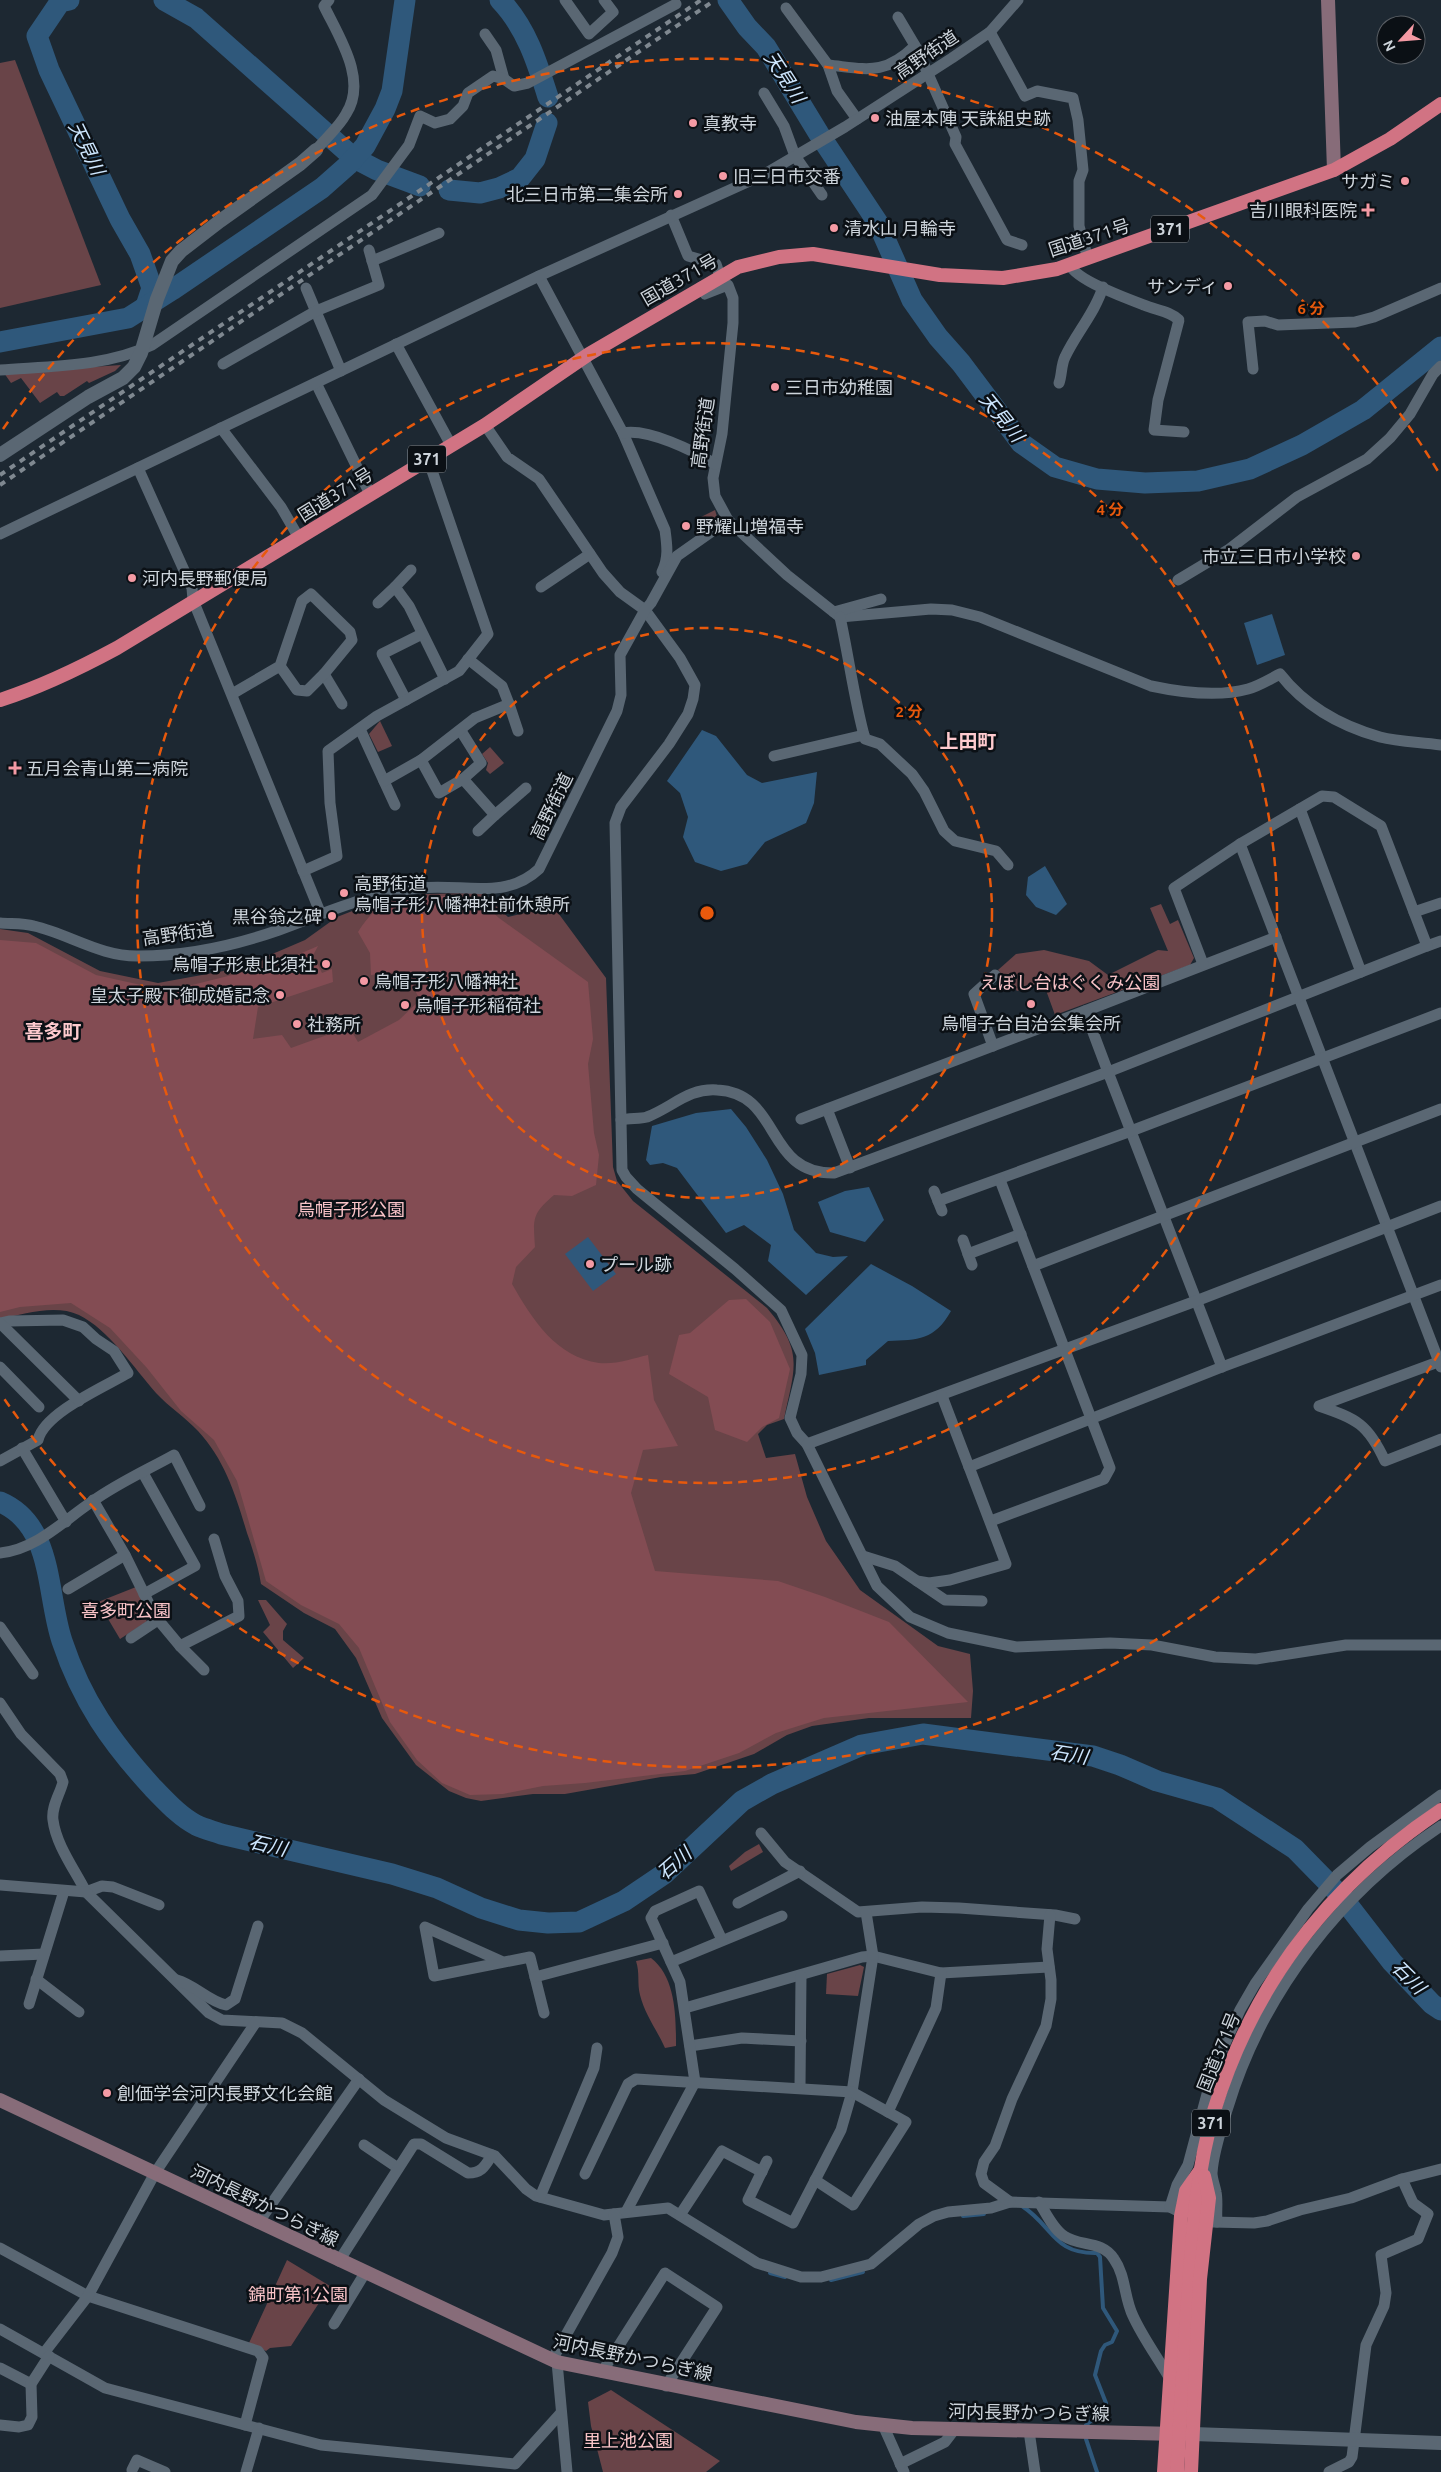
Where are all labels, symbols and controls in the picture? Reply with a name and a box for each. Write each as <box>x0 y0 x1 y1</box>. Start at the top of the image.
north arrow <box>1376 15 1426 65</box>
street label: 高野街道 <box>891 26 961 82</box>
text: N <box>1380 37 1399 54</box>
water label: 天見川 <box>760 47 811 109</box>
place label: 油屋本陣 天誅組史跡 <box>885 108 1051 128</box>
marker: 油屋本陣 天誅組史跡 <box>869 112 881 124</box>
place label: 真教寺 <box>703 113 757 133</box>
marker: 真教寺 <box>687 117 699 129</box>
water label: 天見川 <box>65 118 110 180</box>
place label: 旧三日市交番 <box>733 166 841 186</box>
marker: 旧三日市交番 <box>717 170 729 182</box>
place label: サガミ <box>1341 171 1395 191</box>
marker: サガミ <box>1399 175 1411 187</box>
place label: 北三日市第二集会所 <box>506 184 668 204</box>
marker: 北三日市第二集会所 <box>672 188 684 200</box>
place label: 吉川眼科医院 <box>1249 200 1357 220</box>
marker: 吉川眼科医院 <box>1361 203 1375 217</box>
street label: 国道371号 <box>1046 214 1132 260</box>
road number: 371 <box>1151 215 1189 242</box>
place label: 清水山 月輪寺 <box>844 218 956 238</box>
marker: 清水山 月輪寺 <box>828 222 840 234</box>
street label: 国道371号 <box>637 249 721 309</box>
place label: サンディ <box>1147 276 1218 296</box>
marker: サンディ <box>1222 280 1234 292</box>
text: 6 分 <box>1297 300 1325 317</box>
place label: 三日市幼稚園 <box>785 377 893 397</box>
marker: 三日市幼稚園 <box>769 381 781 393</box>
water label: 天見川 <box>976 388 1030 448</box>
street label: 高野街道 <box>687 396 717 470</box>
road number: 371 <box>408 446 446 472</box>
street label: 国道371号 <box>294 463 376 525</box>
text: 4 分 <box>1096 501 1124 518</box>
place label: 野耀山増福寺 <box>696 516 804 536</box>
marker: 野耀山増福寺 <box>680 520 692 532</box>
place label: 市立三日市小学校 <box>1202 546 1346 566</box>
marker: 市立三日市小学校 <box>1350 550 1362 562</box>
place label: 河内長野郵便局 <box>142 568 268 588</box>
marker: 河内長野郵便局 <box>126 572 138 584</box>
text: 2 分 <box>895 703 923 720</box>
district label: 上田町 <box>939 730 997 752</box>
place label: 五月会青山第二病院 <box>26 758 188 778</box>
marker: 五月会青山第二病院 <box>8 761 22 775</box>
street label: 高野街道 <box>526 769 576 843</box>
place label: 高野街道 烏帽子形八幡神社前休憩所 <box>354 873 570 914</box>
marker: 高野街道 烏帽子形八幡神社前休憩所 <box>338 887 350 899</box>
centre of rings <box>698 904 716 922</box>
place label: 黒谷翁之碑 <box>232 906 322 926</box>
marker: 黒谷翁之碑 <box>326 910 338 922</box>
street label: 高野街道 <box>141 918 215 948</box>
place label: 烏帽子形恵比須社 <box>172 954 316 974</box>
marker: 烏帽子形恵比須社 <box>320 958 332 970</box>
place label: 烏帽子形八幡神社 <box>374 971 518 991</box>
park label: えぼし台はぐくみ公園 <box>980 972 1160 992</box>
marker: 烏帽子形八幡神社 <box>358 975 370 987</box>
place label: 皇太子殿下御成婚記念 <box>90 985 270 1005</box>
marker: 皇太子殿下御成婚記念 <box>274 989 286 1001</box>
place label: 烏帽子形稲荷社 <box>415 995 541 1015</box>
marker: 烏帽子台自治会集会所 <box>1025 998 1037 1010</box>
marker: 烏帽子形稲荷社 <box>399 999 411 1011</box>
place label: 烏帽子台自治会集会所 <box>941 1013 1121 1033</box>
place label: 社務所 <box>307 1014 361 1034</box>
marker: 社務所 <box>291 1018 303 1030</box>
district label: 喜多町 <box>24 1020 82 1042</box>
park label: 烏帽子形公園 <box>297 1199 405 1219</box>
place label: プール跡 <box>600 1254 672 1274</box>
marker: プール跡 <box>584 1258 596 1270</box>
park label: 喜多町公園 <box>81 1600 171 1620</box>
water label: 石川 <box>1049 1740 1091 1768</box>
water label: 石川 <box>247 1830 291 1860</box>
water label: 石川 <box>652 1841 697 1884</box>
water label: 石川 <box>1388 1956 1432 2000</box>
street label: 国道371号 <box>1193 2009 1243 2095</box>
place label: 創価学会河内長野文化会館 <box>117 2083 333 2103</box>
marker: 創価学会河内長野文化会館 <box>101 2087 113 2099</box>
road number: 371 <box>1192 2110 1230 2136</box>
street label: 河内長野かつらぎ線 <box>188 2161 342 2249</box>
park label: 錦町第1公園 <box>248 2284 348 2304</box>
street label: 河内長野かつらぎ線 <box>552 2330 714 2384</box>
street label: 河内長野かつらぎ線 <box>948 2401 1110 2423</box>
park label: 里上池公園 <box>583 2430 673 2450</box>

